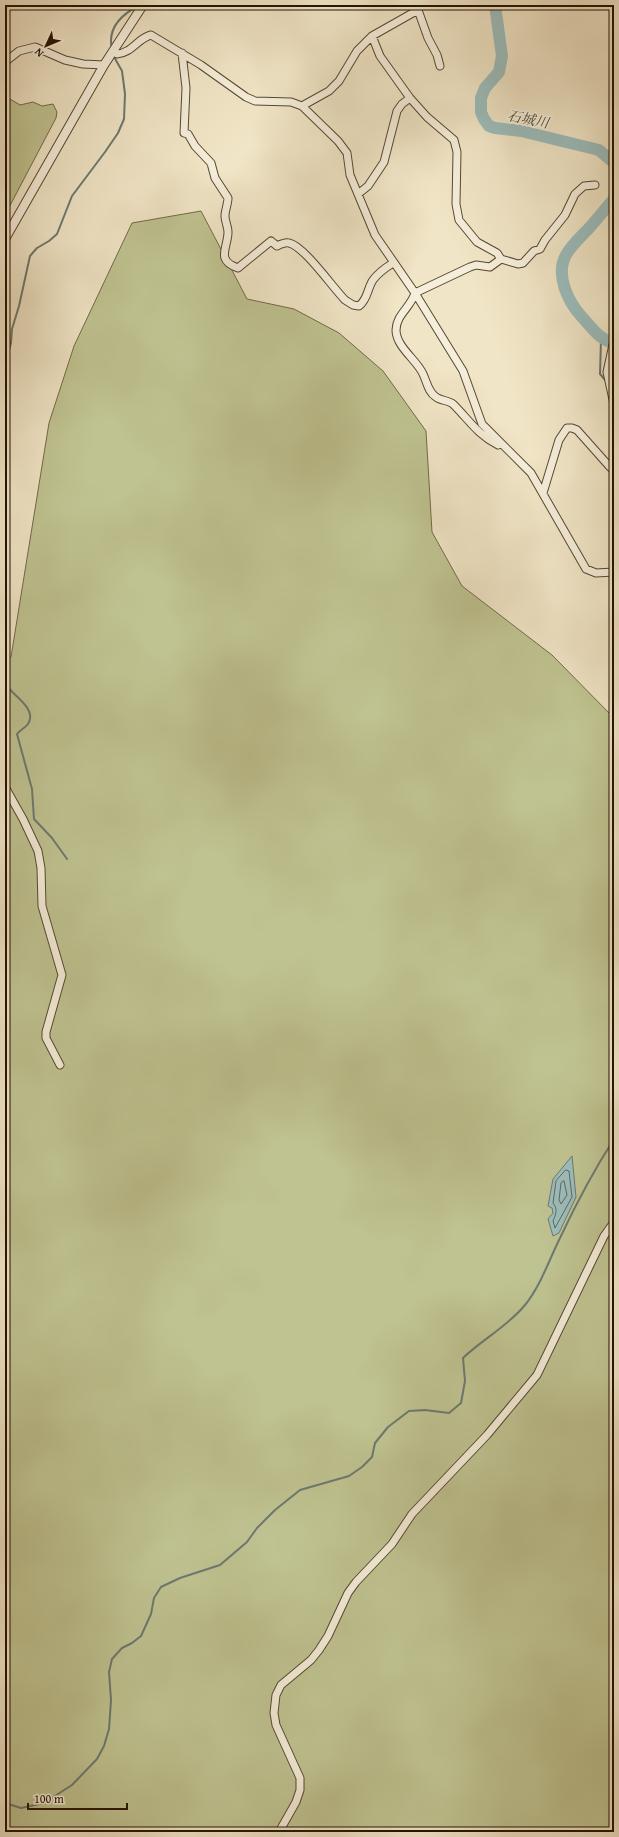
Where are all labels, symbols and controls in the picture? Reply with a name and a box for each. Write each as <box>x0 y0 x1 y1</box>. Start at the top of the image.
north arrow <box>26 26 66 66</box>
text: N <box>30 44 47 61</box>
water label: 石城川 <box>505 105 552 133</box>
scale bar <box>28 1785 127 1811</box>
text: 100 m <box>34 1790 64 1807</box>

